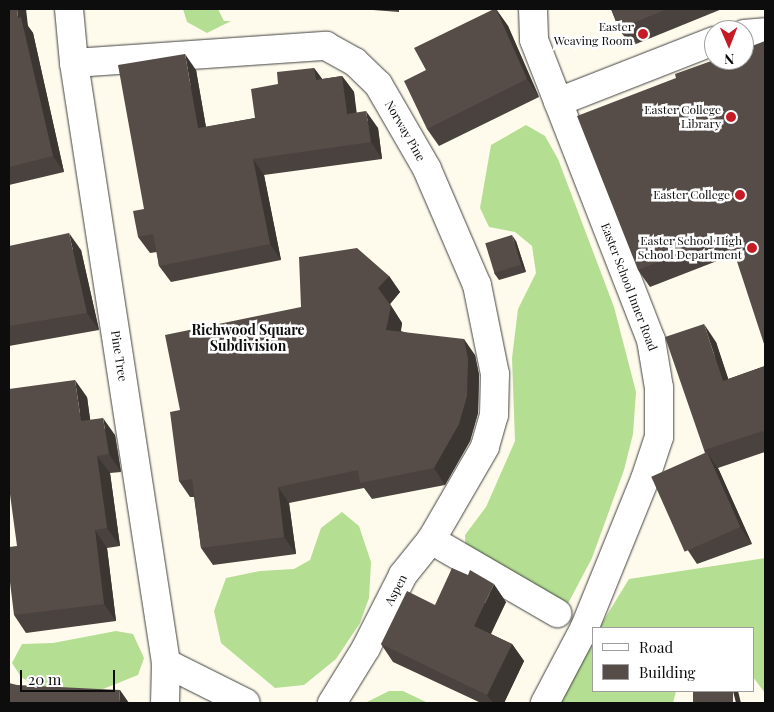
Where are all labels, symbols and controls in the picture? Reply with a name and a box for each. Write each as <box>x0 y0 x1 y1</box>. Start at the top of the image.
place label: Easter Weaving Room <box>554 20 633 48</box>
north arrow <box>704 20 754 70</box>
marker: Easter Weaving Room <box>637 28 649 40</box>
text: N <box>724 50 734 69</box>
street label: Norway Pine <box>382 98 428 164</box>
place label: Easter College Library <box>644 103 721 131</box>
marker: Easter College Library <box>725 111 737 123</box>
place label: Easter College <box>653 188 730 202</box>
marker: Easter College <box>734 189 746 201</box>
street label: Easter School Inner Road <box>598 221 660 353</box>
place label: Easter School High School Department <box>638 234 742 262</box>
marker: Easter School High School Department <box>746 242 758 254</box>
district label: Richwood Square Subdivision <box>191 322 305 354</box>
street label: Pine Tree <box>108 329 130 383</box>
street label: Aspen <box>382 572 410 608</box>
legend <box>592 627 754 692</box>
text: Road <box>639 637 673 657</box>
scale bar <box>22 660 118 692</box>
text: Building <box>639 662 695 682</box>
text: 20 m <box>28 669 61 689</box>

